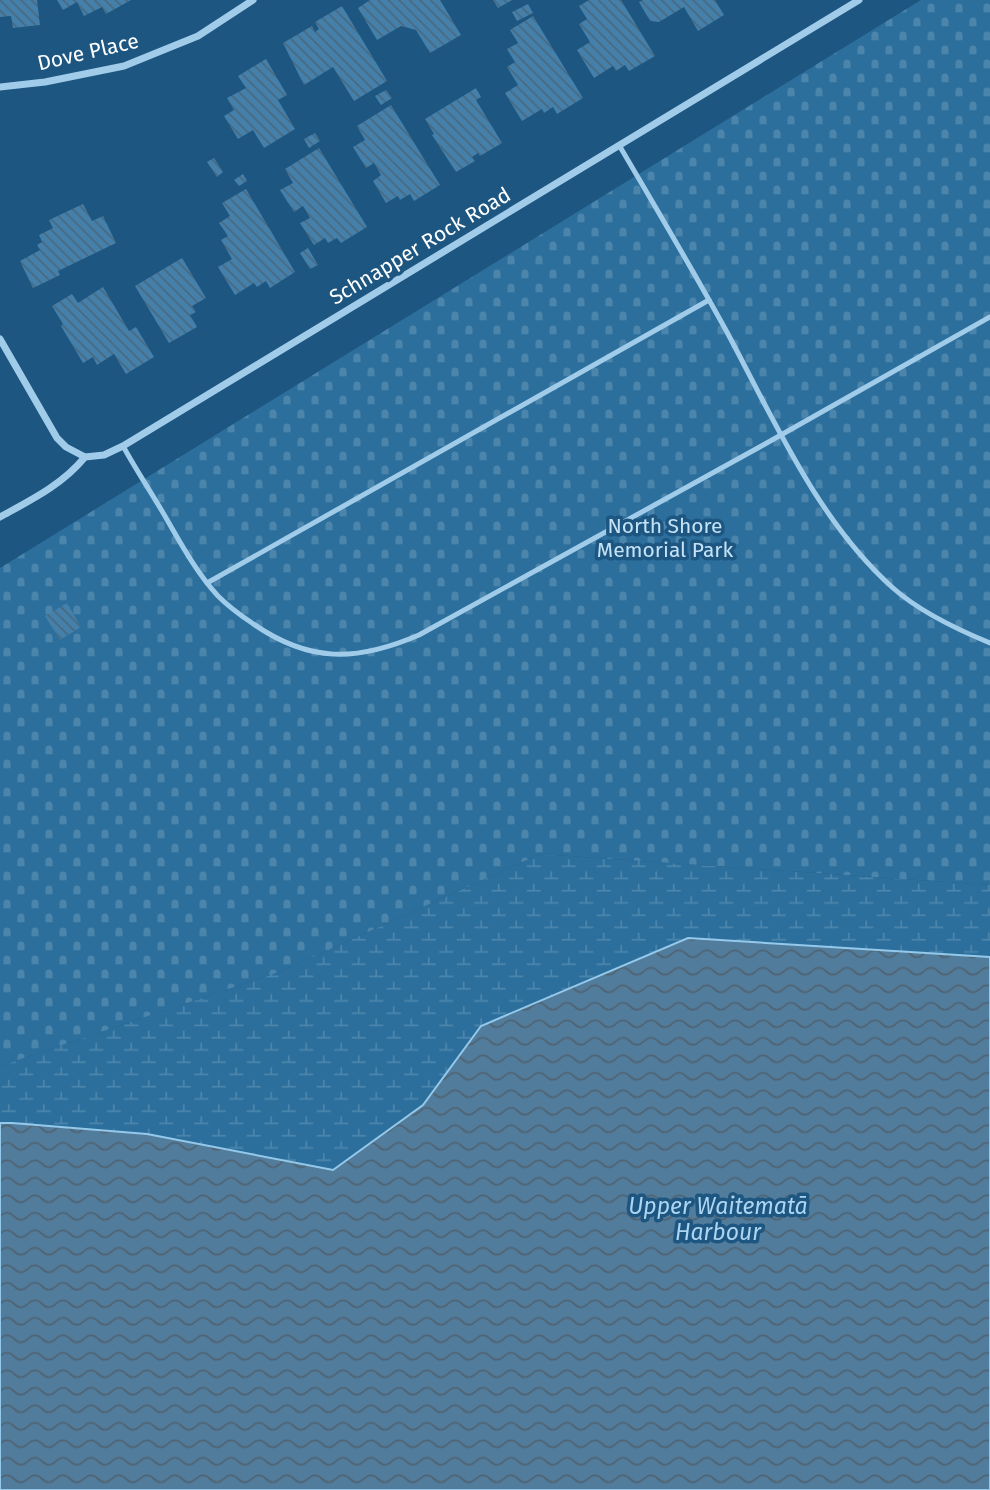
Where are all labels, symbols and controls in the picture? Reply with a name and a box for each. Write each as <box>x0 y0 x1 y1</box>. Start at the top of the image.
street label: Dove Place <box>35 28 141 76</box>
street label: Schnapper Rock Road <box>325 182 515 310</box>
park label: North Shore Memorial Park <box>597 513 733 563</box>
water label: Upper Waitematā Harbour <box>628 1192 808 1246</box>

